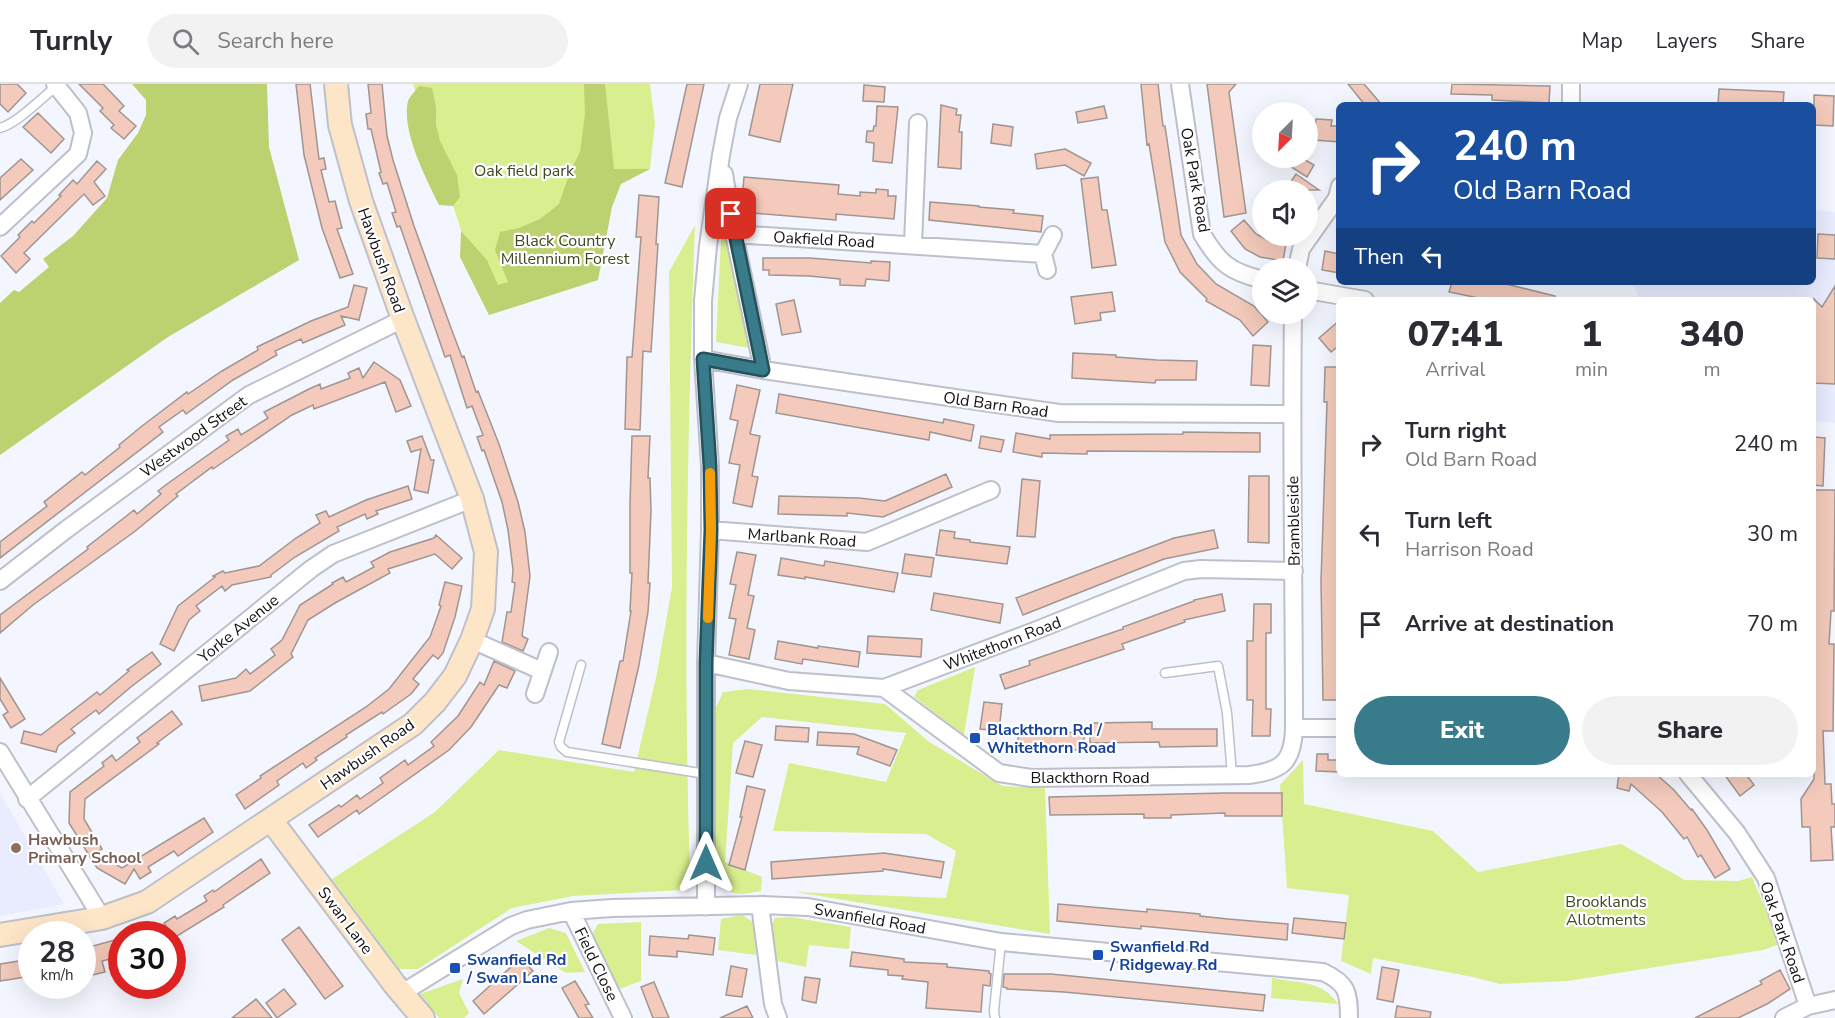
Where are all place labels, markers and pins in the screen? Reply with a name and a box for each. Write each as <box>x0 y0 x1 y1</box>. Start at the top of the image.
pin <box>705 188 756 239</box>
place label: Blackthorn Rd / Whitethorn Road <box>987 719 1116 759</box>
marker: Blackthorn Rd / Whitethorn Road <box>968 731 982 745</box>
place label: Hawbush Primary School <box>28 829 141 869</box>
marker: Hawbush Primary School <box>9 841 23 855</box>
place label: Swanfield Rd / Ridgeway Rd <box>1109 936 1217 976</box>
marker: Swanfield Rd / Ridgeway Rd <box>1091 948 1105 962</box>
place label: Swanfield Rd / Swan Lane <box>466 949 566 989</box>
marker: Swanfield Rd / Swan Lane <box>448 961 462 975</box>

